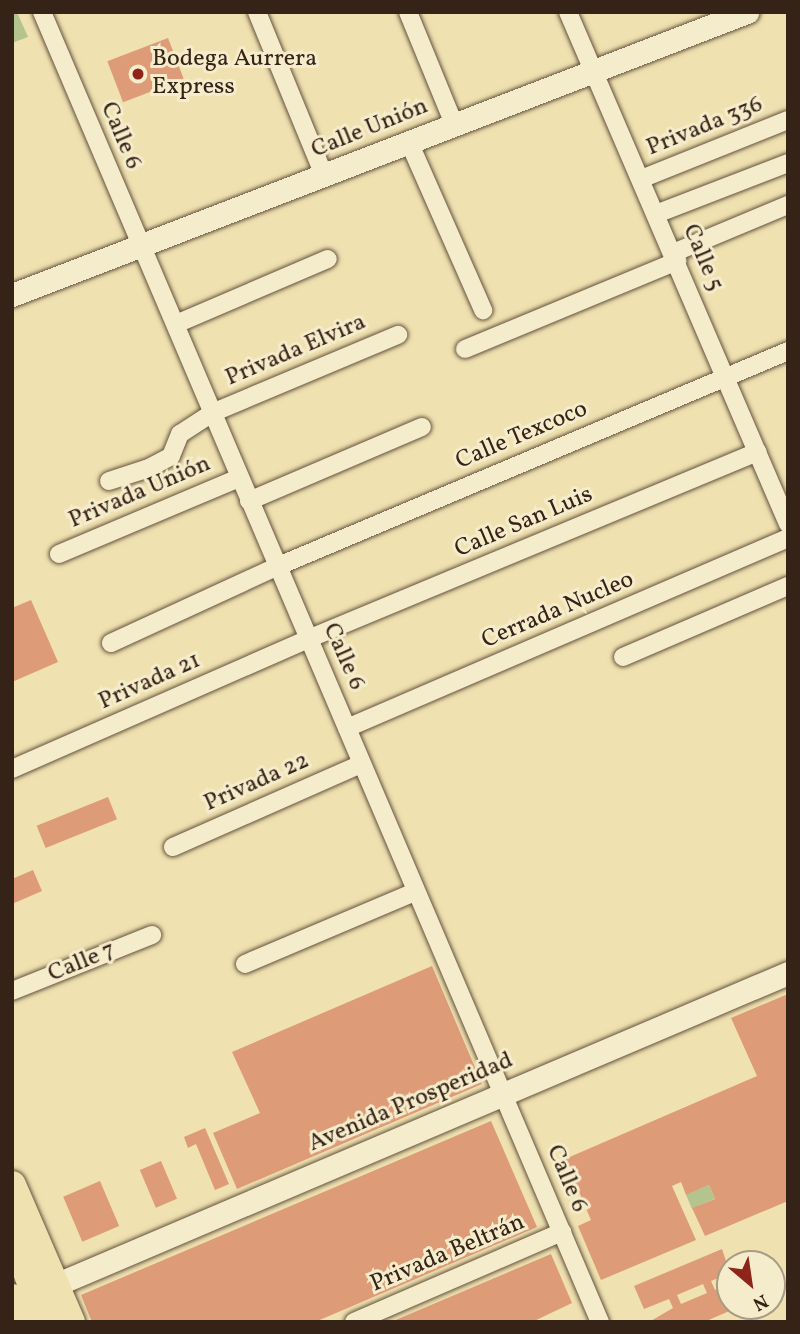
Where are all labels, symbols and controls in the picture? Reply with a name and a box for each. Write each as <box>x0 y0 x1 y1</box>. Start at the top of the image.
place label: Bodega Aurrera Express <box>152 46 317 102</box>
marker: Bodega Aurrera Express <box>130 66 146 82</box>
street label: Privada 336 <box>643 91 767 163</box>
street label: Calle Unión <box>308 93 432 165</box>
street label: Calle 6 <box>93 98 147 174</box>
street label: Calle 5 <box>675 220 729 296</box>
street label: Privada Elvira <box>222 309 370 393</box>
street label: Calle Texcoco <box>452 395 592 477</box>
street label: Privada Unión <box>65 450 215 536</box>
street label: Calle San Luis <box>451 481 597 565</box>
street label: Cerrada Nucleo <box>478 566 638 656</box>
street label: Calle 6 <box>316 619 370 695</box>
street label: Privada 21 <box>95 647 205 717</box>
street label: Privada 22 <box>200 747 314 819</box>
street label: Calle 7 <box>44 937 120 989</box>
street label: Avenida Prosperidad <box>304 1047 518 1159</box>
street label: Calle 6 <box>539 1141 593 1217</box>
street label: Privada Beltrán <box>367 1209 529 1299</box>
north arrow <box>716 1250 786 1320</box>
text: N <box>748 1287 773 1316</box>

